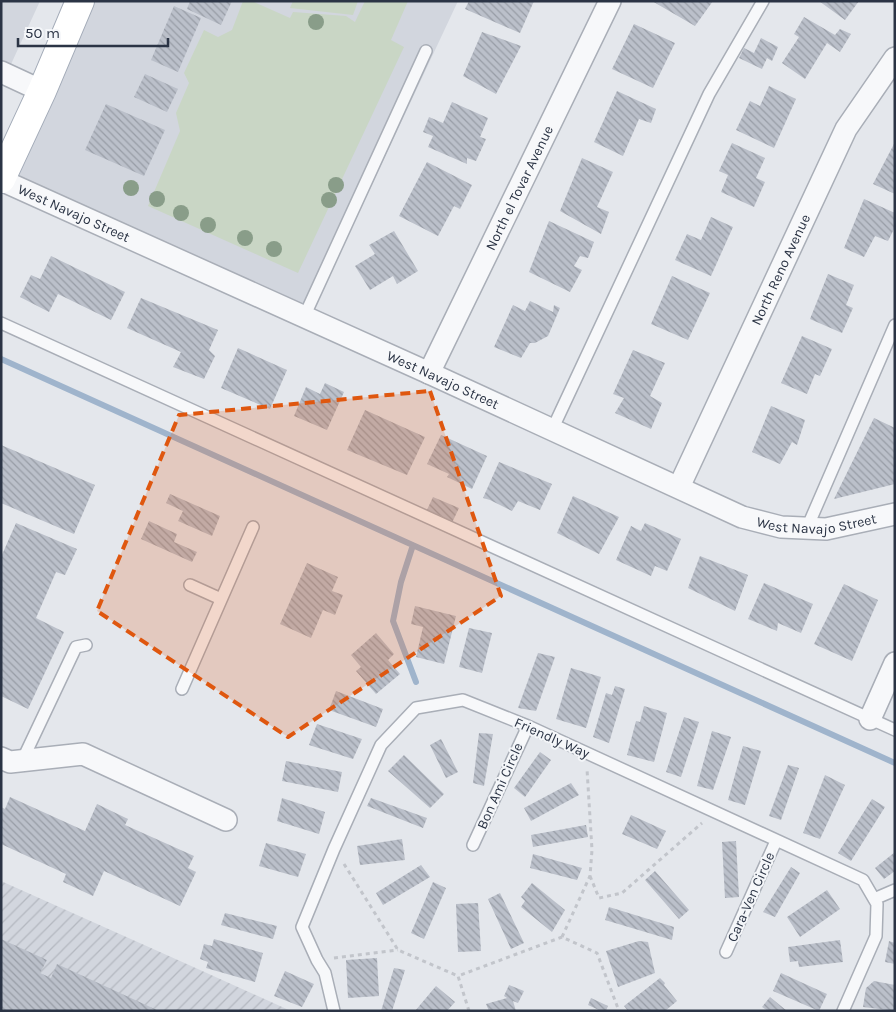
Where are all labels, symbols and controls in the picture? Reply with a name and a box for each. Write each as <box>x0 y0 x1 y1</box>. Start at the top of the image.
scale bar <box>18 15 168 47</box>
text: 50 m <box>25 24 60 42</box>
street label: North el Tovar Avenue <box>482 123 557 253</box>
street label: West Navajo Street <box>15 180 133 246</box>
street label: North Reno Avenue <box>747 211 814 328</box>
street label: West Navajo Street <box>384 347 502 413</box>
street label: West Navajo Street <box>755 510 878 538</box>
street label: Friendly Way <box>512 714 593 762</box>
street label: Bon Ami Circle <box>473 740 527 832</box>
street label: Cara-Ven Circle <box>724 849 778 945</box>

